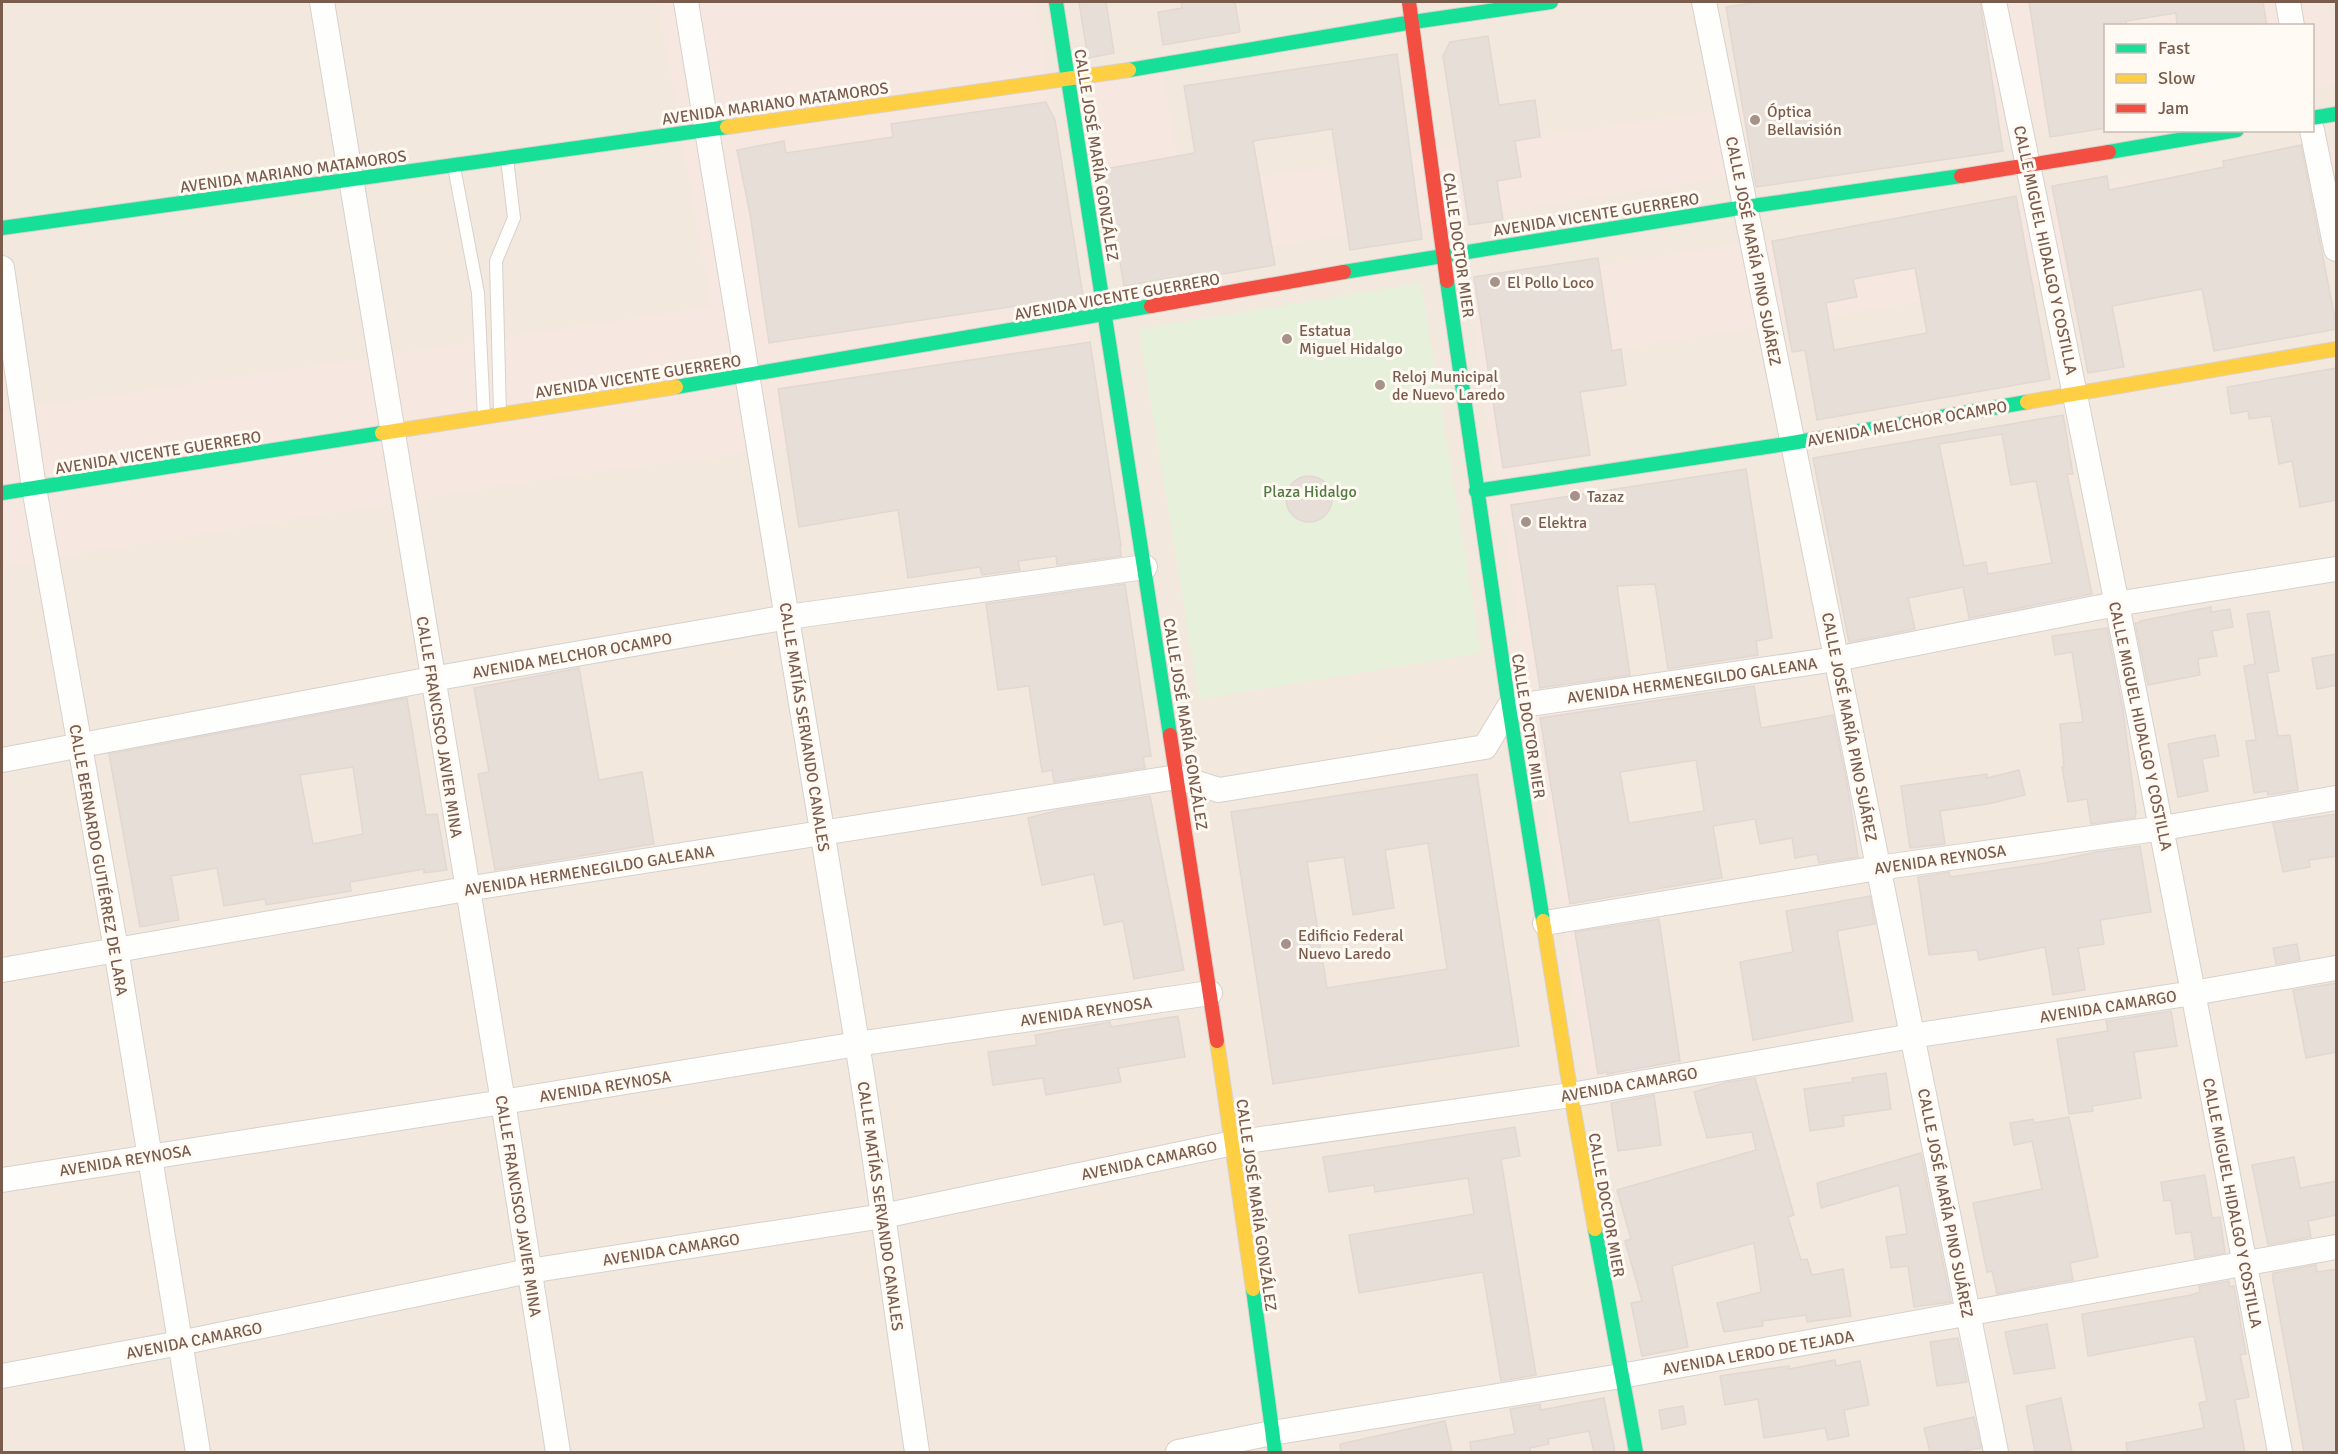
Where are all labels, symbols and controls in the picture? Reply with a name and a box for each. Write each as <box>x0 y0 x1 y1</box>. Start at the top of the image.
legend <box>2104 24 2314 132</box>
text: Fast <box>2158 37 2190 59</box>
street label: CALLE JOSÉ MARÍA GONZÁLEZ <box>1069 48 1123 263</box>
text: Slow <box>2158 67 2195 89</box>
street label: AVENIDA MARIANO MATAMOROS <box>661 78 890 130</box>
text: Jam <box>2158 97 2189 119</box>
place label: Óptica Bellavisión <box>1767 102 1842 140</box>
marker: Óptica Bellavisión <box>1748 113 1762 127</box>
street label: CALLE MIGUEL HIDALGO Y COSTILLA <box>2009 124 2081 377</box>
street label: CALLE JOSÉ MARÍA PINO SUÁREZ <box>1721 135 1785 368</box>
street label: AVENIDA MARIANO MATAMOROS <box>179 146 408 198</box>
street label: CALLE DOCTOR MIER <box>1438 171 1478 319</box>
street label: AVENIDA VICENTE GUERRERO <box>1492 189 1701 241</box>
street label: AVENIDA VICENTE GUERRERO <box>1013 269 1222 325</box>
place label: El Pollo Loco <box>1507 273 1594 293</box>
marker: El Pollo Loco <box>1488 275 1502 289</box>
place label: Estatua Miguel Hidalgo <box>1299 321 1403 359</box>
marker: Estatua Miguel Hidalgo <box>1280 332 1294 346</box>
street label: AVENIDA VICENTE GUERRERO <box>534 351 743 403</box>
place label: Reloj Municipal de Nuevo Laredo <box>1392 367 1505 405</box>
marker: Reloj Municipal de Nuevo Laredo <box>1373 378 1387 392</box>
street label: AVENIDA MELCHOR OCAMPO <box>1806 397 2009 451</box>
street label: AVENIDA VICENTE GUERRERO <box>54 427 263 479</box>
park label: Plaza Hidalgo <box>1263 482 1357 502</box>
place label: Tazaz <box>1587 487 1624 507</box>
marker: Tazaz <box>1568 489 1582 503</box>
place label: Elektra <box>1538 513 1587 533</box>
marker: Elektra <box>1519 515 1533 529</box>
street label: CALLE MIGUEL HIDALGO Y COSTILLA <box>2104 600 2176 853</box>
street label: CALLE MATÍAS SERVANDO CANALES <box>774 601 834 853</box>
street label: CALLE JOSÉ MARÍA PINO SUÁREZ <box>1817 611 1881 844</box>
street label: CALLE FRANCISCO JAVIER MINA <box>412 615 466 840</box>
street label: CALLE JOSÉ MARÍA GONZÁLEZ <box>1158 617 1212 832</box>
street label: AVENIDA MELCHOR OCAMPO <box>471 629 674 683</box>
street label: CALLE DOCTOR MIER <box>1507 652 1549 800</box>
street label: AVENIDA HERMENEGILDO GALEANA <box>1566 653 1819 708</box>
street label: CALLE BERNARDO GUTIÉRREZ DE LARA <box>64 723 132 998</box>
street label: AVENIDA HERMENEGILDO GALEANA <box>463 841 716 901</box>
street label: AVENIDA REYNOSA <box>1873 841 2008 879</box>
place label: Edificio Federal Nuevo Laredo <box>1298 926 1404 964</box>
marker: Edificio Federal Nuevo Laredo <box>1279 937 1293 951</box>
street label: AVENIDA CAMARGO <box>2038 986 2178 1028</box>
street label: AVENIDA REYNOSA <box>1019 993 1154 1031</box>
street label: AVENIDA CAMARGO <box>1559 1063 1699 1107</box>
street label: AVENIDA REYNOSA <box>538 1067 673 1107</box>
street label: CALLE MIGUEL HIDALGO Y COSTILLA <box>2198 1076 2266 1330</box>
street label: CALLE MATÍAS SERVANDO CANALES <box>853 1080 907 1332</box>
street label: CALLE JOSÉ MARÍA PINO SUÁREZ <box>1913 1087 1977 1320</box>
street label: CALLE FRANCISCO JAVIER MINA <box>491 1094 545 1319</box>
street label: CALLE JOSÉ MARÍA GONZÁLEZ <box>1231 1098 1281 1313</box>
street label: CALLE DOCTOR MIER <box>1583 1131 1629 1279</box>
street label: AVENIDA CAMARGO <box>1079 1137 1219 1185</box>
street label: AVENIDA REYNOSA <box>58 1141 193 1181</box>
street label: AVENIDA CAMARGO <box>601 1229 741 1271</box>
street label: AVENIDA CAMARGO <box>124 1318 264 1364</box>
street label: AVENIDA LERDO DE TEJADA <box>1661 1326 1856 1380</box>

